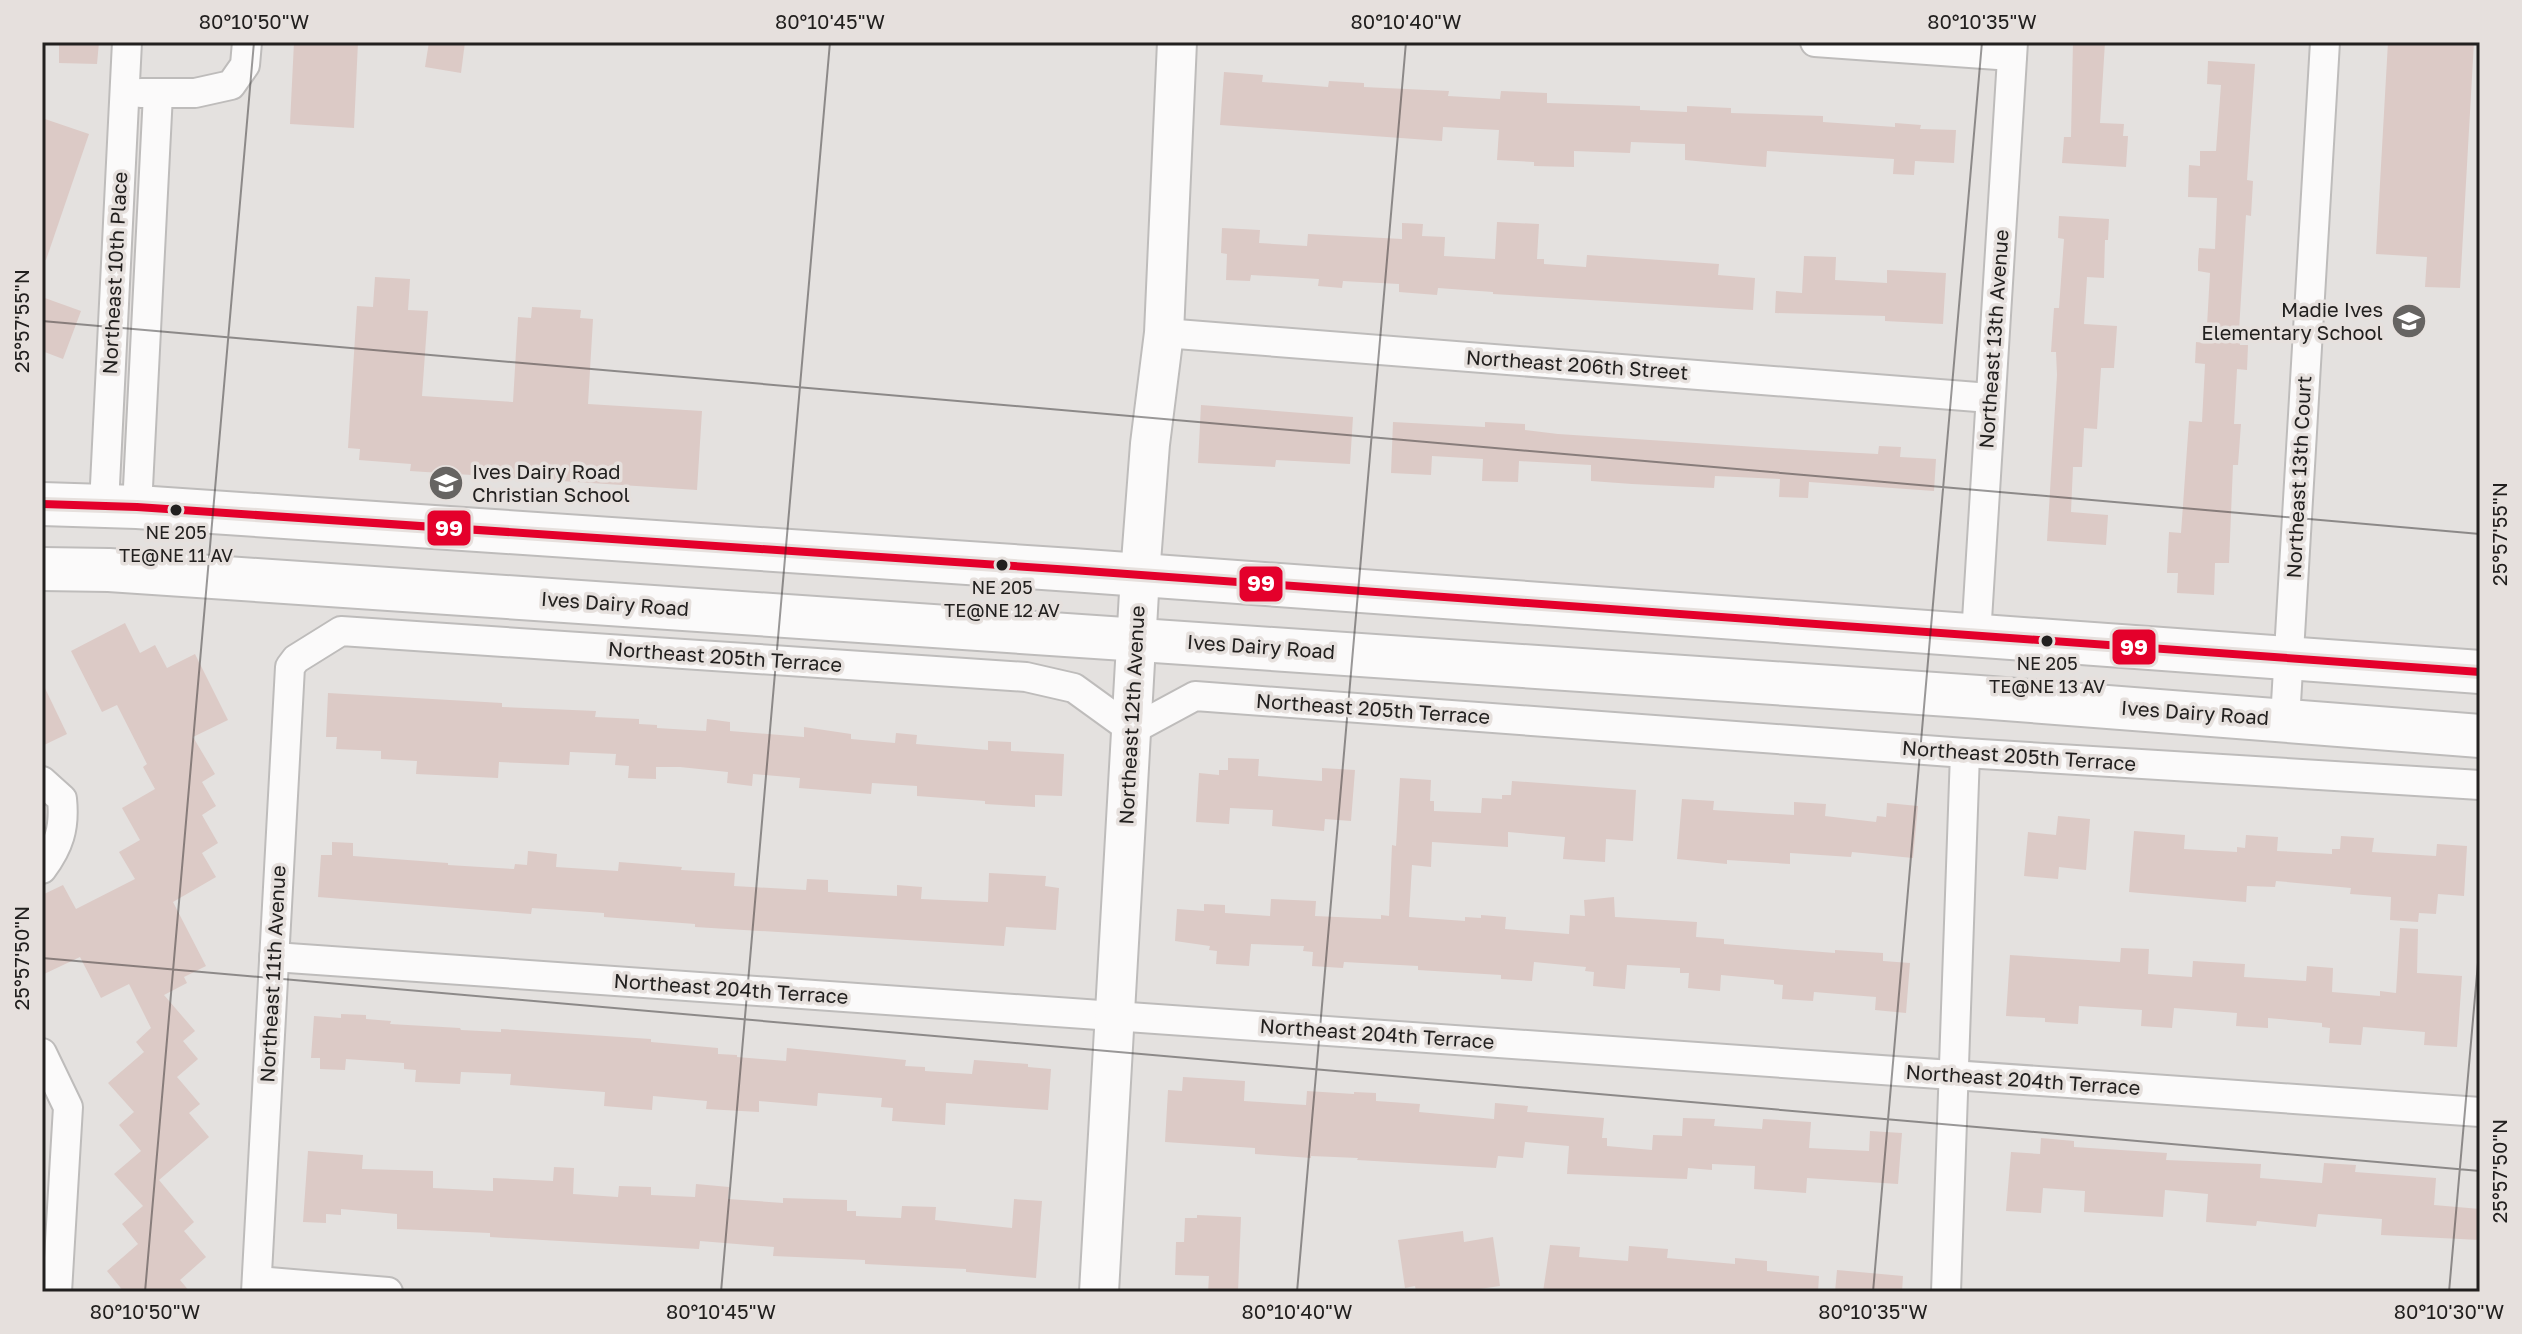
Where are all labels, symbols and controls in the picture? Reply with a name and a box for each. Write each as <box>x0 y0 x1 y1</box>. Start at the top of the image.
text: 80°10'50"W <box>199 9 309 33</box>
text: 80°10'45"W <box>775 9 885 33</box>
text: 80°10'40"W <box>1351 9 1461 33</box>
text: 80°10'35"W <box>1927 9 2037 33</box>
street label: Northeast 10th Place <box>97 171 131 375</box>
street label: Northeast 13th Avenue <box>1973 229 2013 449</box>
text: 25°57'55"N <box>9 269 33 373</box>
place label: Madie Ives Elementary School <box>2201 297 2383 344</box>
school or university icon: Madie Ives Elementary School <box>2390 302 2428 340</box>
street label: Northeast 206th Street <box>1465 344 1689 384</box>
street label: Northeast 13th Court <box>2281 375 2315 579</box>
place label: Ives Dairy Road Christian School <box>472 459 630 506</box>
school or university icon: Ives Dairy Road Christian School <box>427 464 465 502</box>
text: 25°57'55"N <box>2487 482 2511 586</box>
marker: NE 205 TE@NE 11 AV <box>168 502 184 518</box>
line badge: 99 <box>426 509 472 547</box>
text: 99 <box>435 514 463 541</box>
place label: NE 205 TE@NE 11 AV <box>119 521 233 566</box>
marker: NE 205 TE@NE 12 AV <box>994 557 1010 573</box>
line badge: 99 <box>1238 565 1284 603</box>
text: 99 <box>1247 569 1275 596</box>
place label: NE 205 TE@NE 12 AV <box>944 576 1060 621</box>
street label: Ives Dairy Road <box>540 586 690 620</box>
street label: Northeast 12th Avenue <box>1113 605 1149 825</box>
line badge: 99 <box>2111 628 2157 666</box>
street label: Ives Dairy Road <box>1186 629 1336 663</box>
marker: NE 205 TE@NE 13 AV <box>2039 633 2055 649</box>
text: 99 <box>2120 633 2148 660</box>
street label: Northeast 205th Terrace <box>607 636 843 676</box>
place label: NE 205 TE@NE 13 AV <box>1989 652 2105 697</box>
street label: Northeast 205th Terrace <box>1255 688 1491 728</box>
street label: Ives Dairy Road <box>2120 695 2270 729</box>
street label: Northeast 205th Terrace <box>1901 735 2137 775</box>
street label: Northeast 11th Avenue <box>254 865 290 1083</box>
text: 25°57'50"N <box>9 906 33 1010</box>
street label: Northeast 204th Terrace <box>613 968 849 1008</box>
street label: Northeast 204th Terrace <box>1259 1013 1495 1053</box>
street label: Northeast 204th Terrace <box>1905 1059 2141 1099</box>
text: 25°57'50"N <box>2487 1119 2511 1223</box>
text: 80°10'50"W <box>90 1299 200 1323</box>
text: 80°10'45"W <box>666 1299 776 1323</box>
text: 80°10'40"W <box>1242 1299 1352 1323</box>
text: 80°10'35"W <box>1818 1299 1928 1323</box>
text: 80°10'30"W <box>2394 1299 2504 1323</box>

